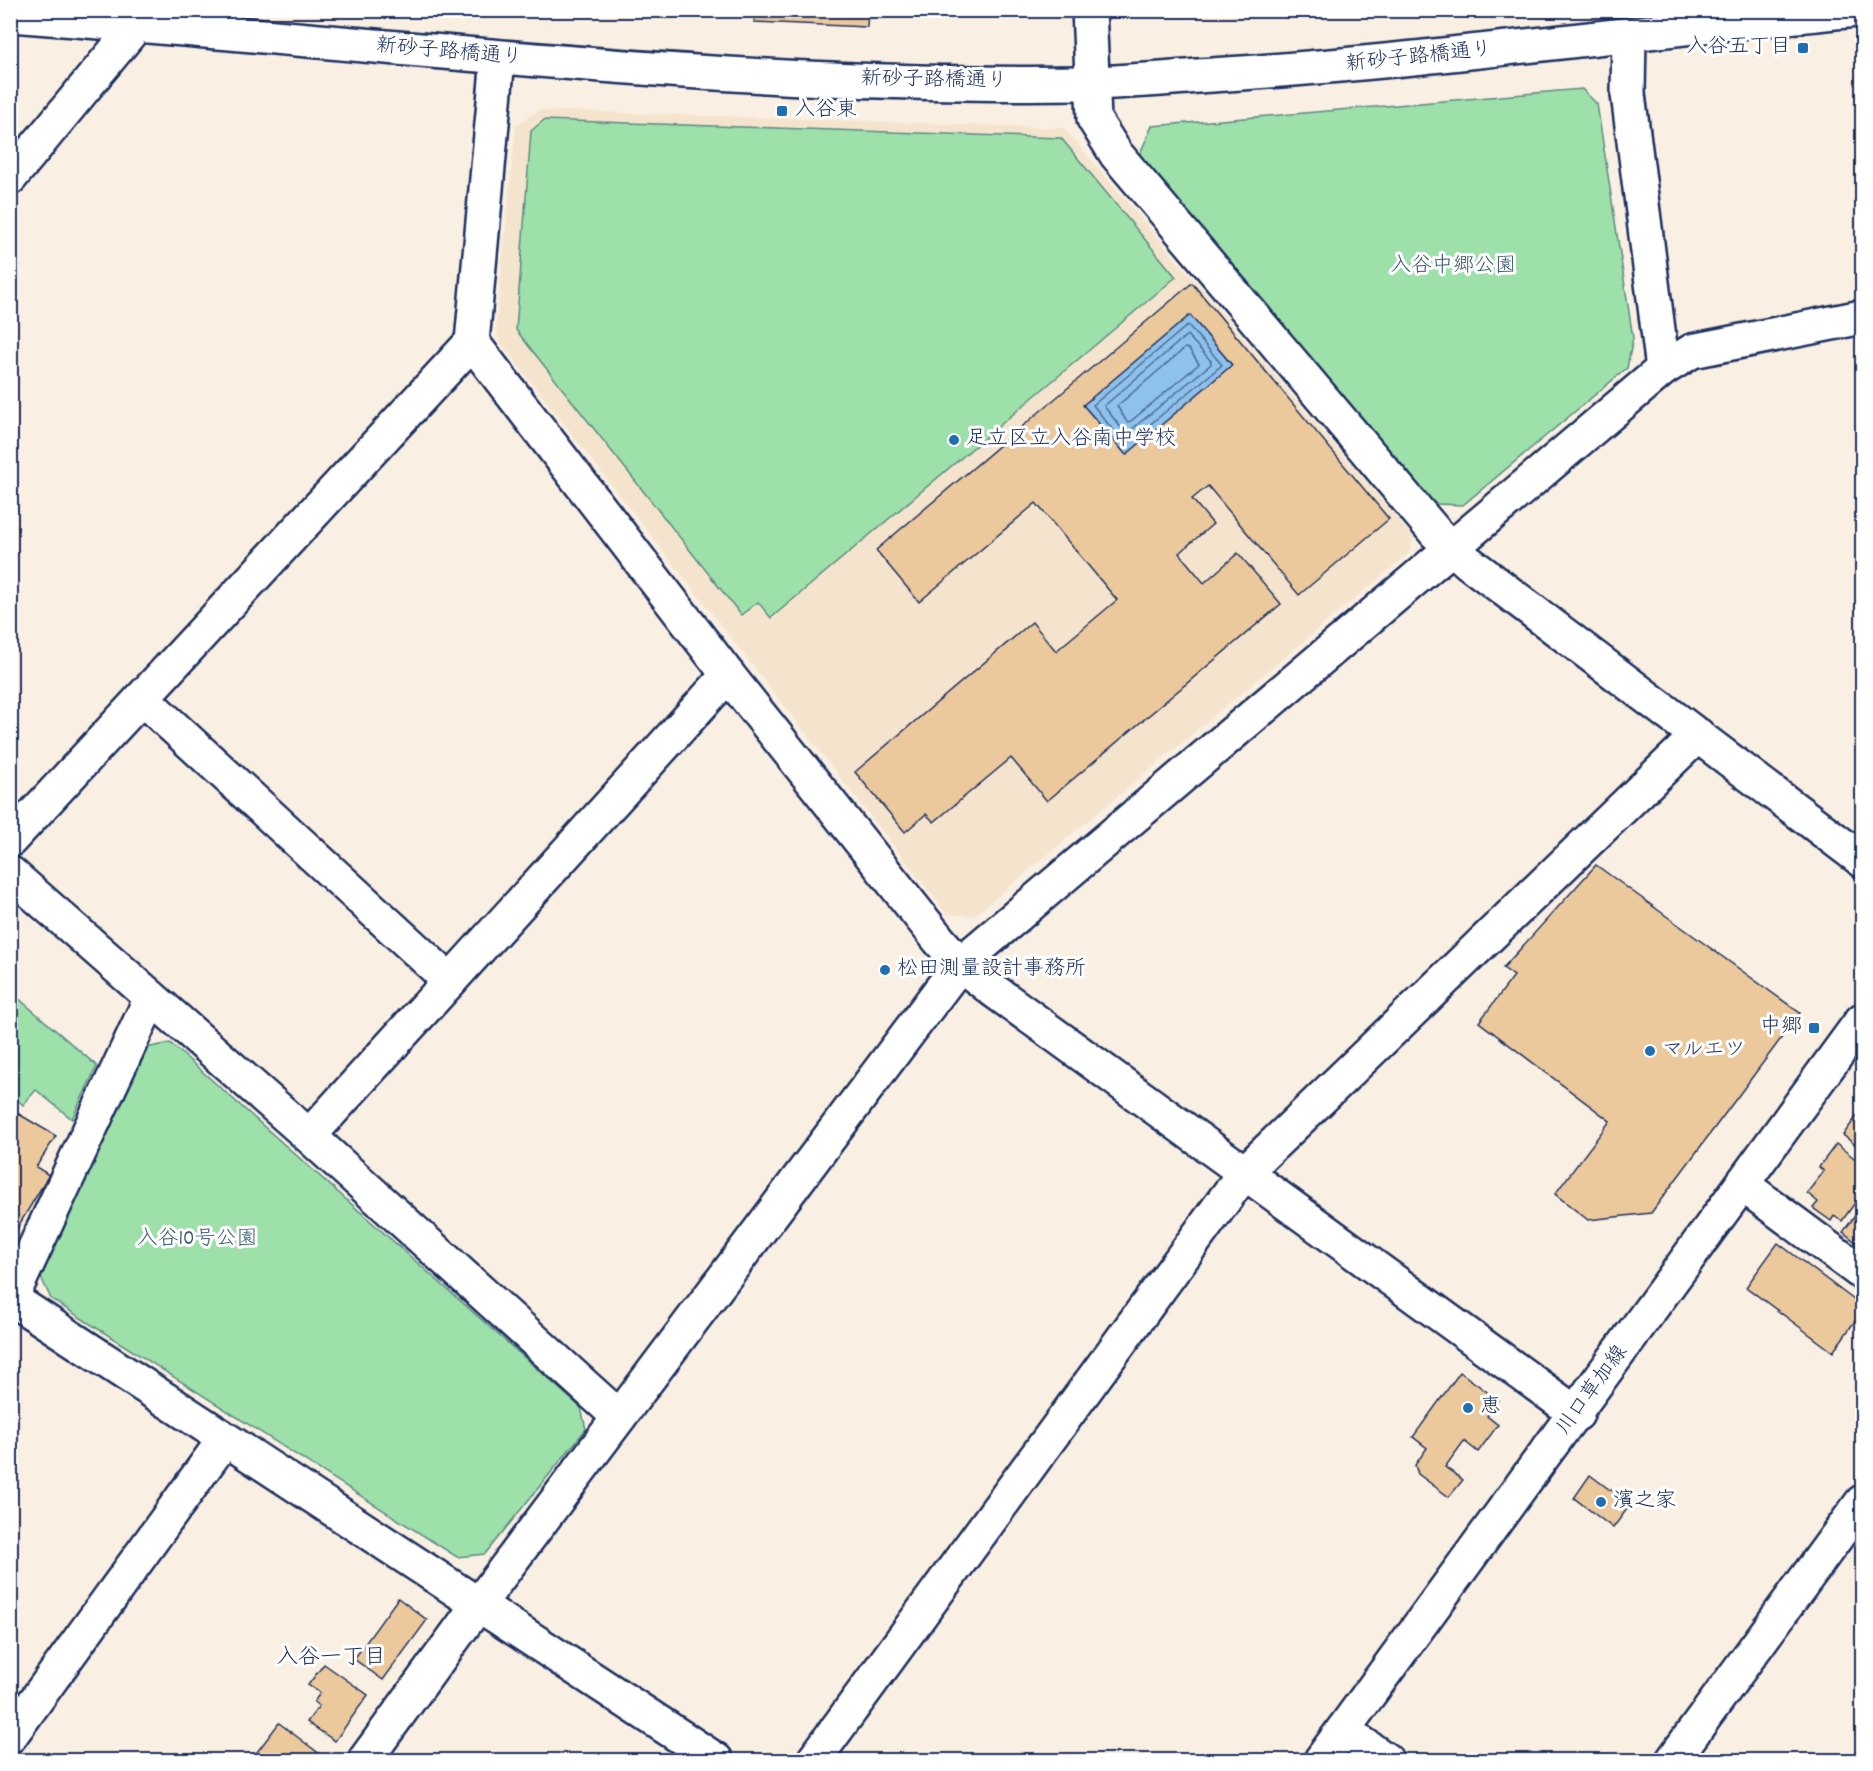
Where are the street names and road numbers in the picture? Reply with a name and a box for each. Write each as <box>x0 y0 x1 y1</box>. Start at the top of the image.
street label: 新砂子路橋通り <box>374 32 524 74</box>
street label: 新砂子路橋通り <box>1344 35 1494 81</box>
street label: 新砂子路橋通り <box>860 65 1008 97</box>
street label: 川口草加線 <box>1550 1340 1636 1442</box>

